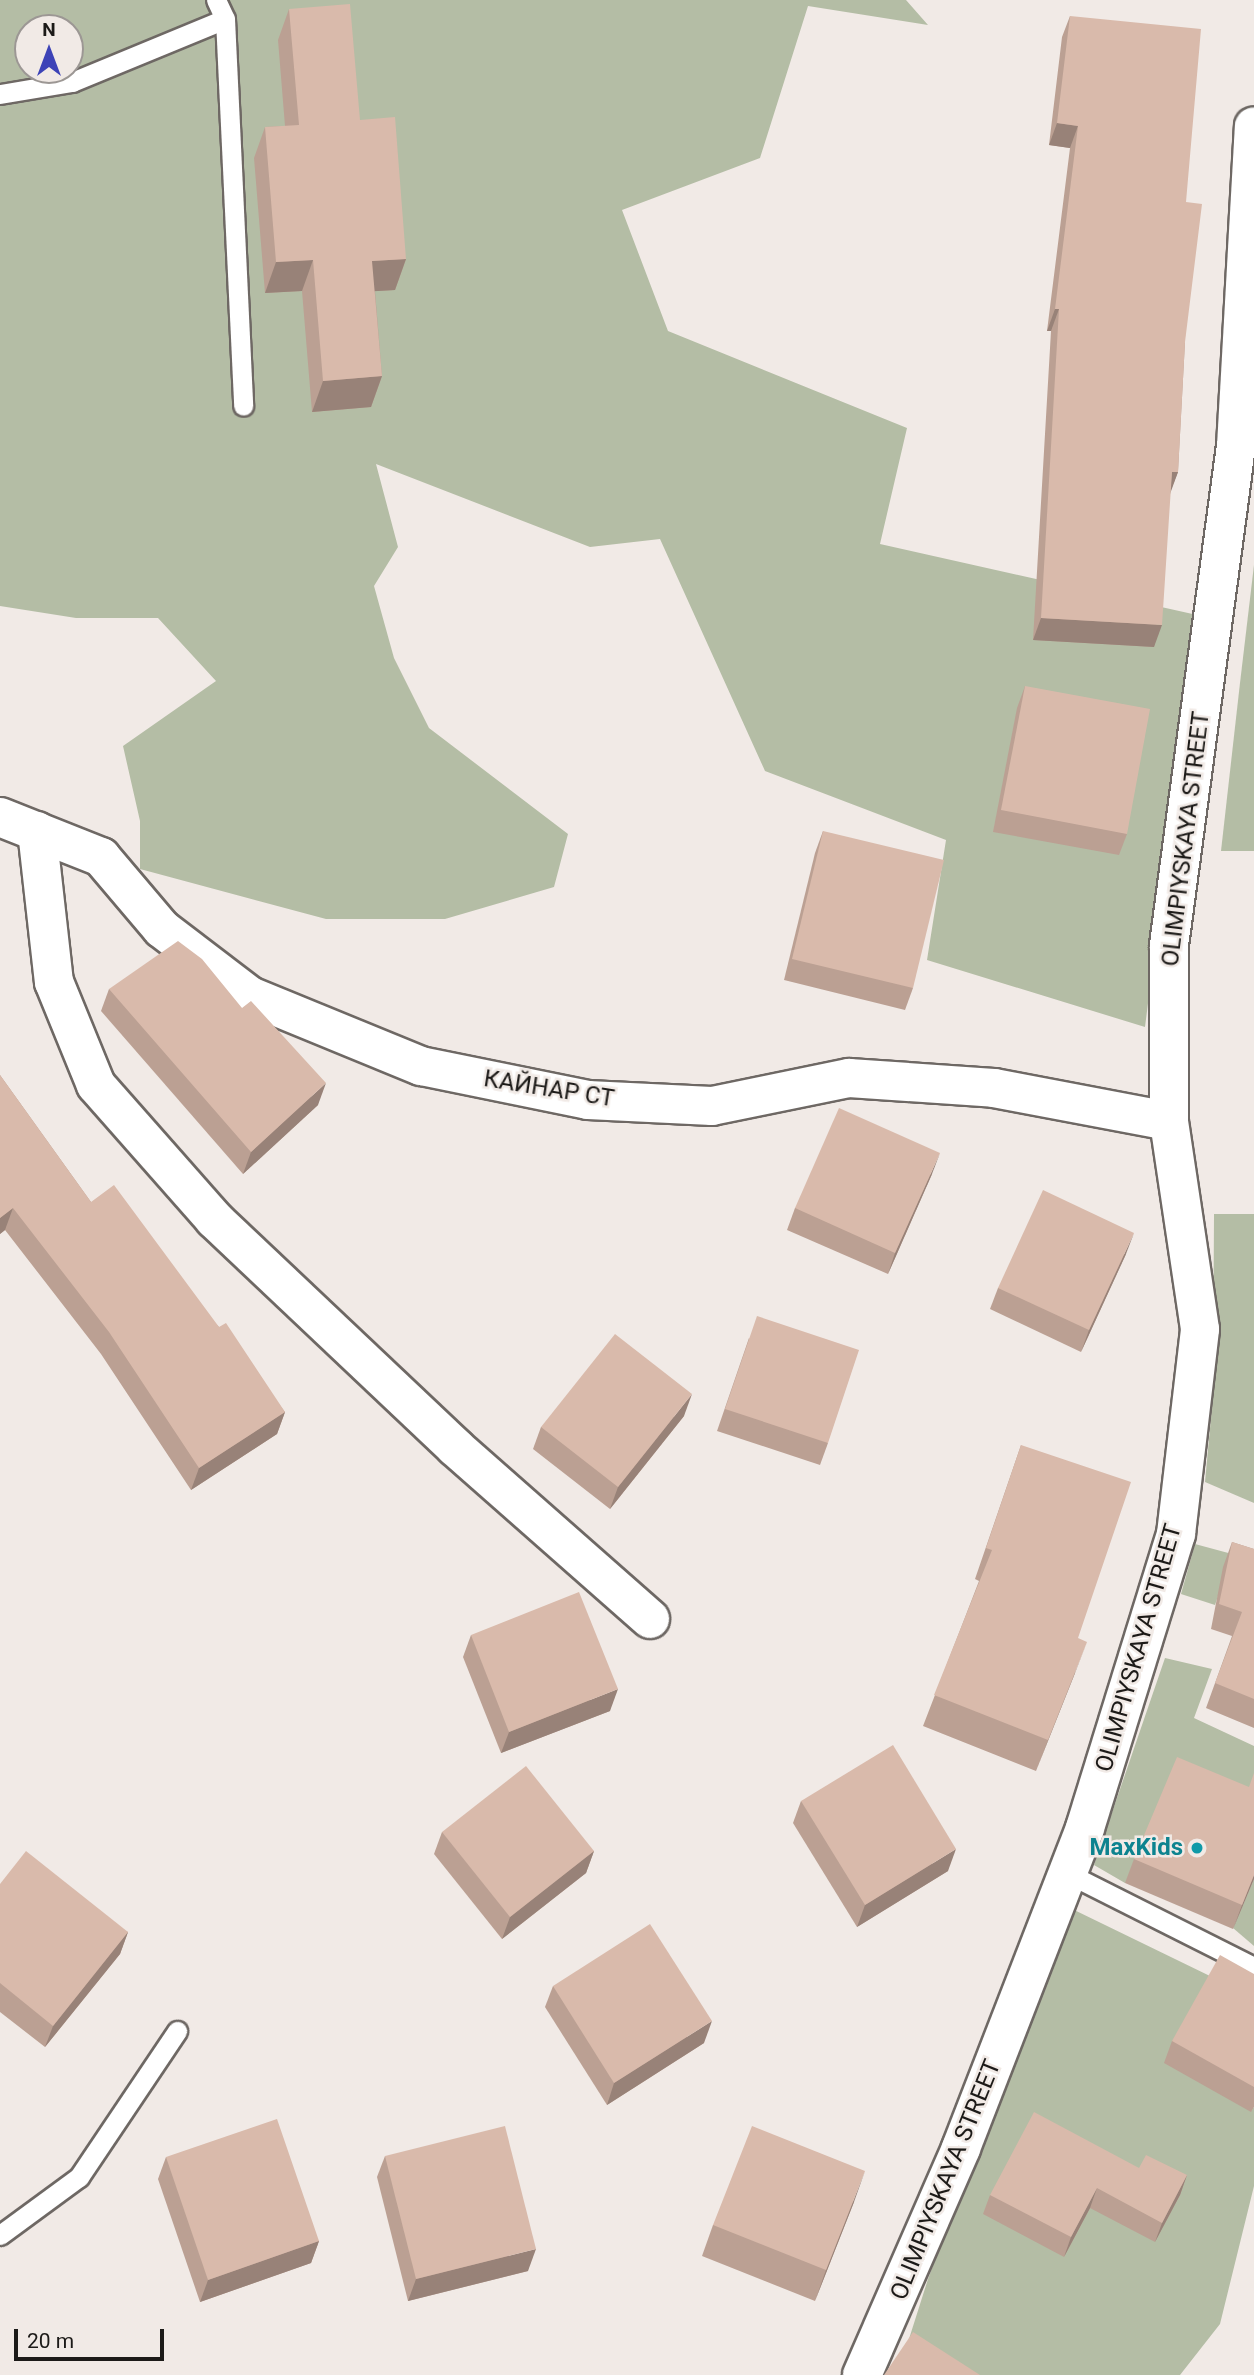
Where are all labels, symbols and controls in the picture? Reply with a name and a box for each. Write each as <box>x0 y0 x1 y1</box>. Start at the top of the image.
north arrow <box>14 14 84 84</box>
text: N <box>42 18 56 41</box>
street label: OLIMPIYSKAYA STREET <box>1156 710 1216 968</box>
street label: КАЙНАР СТ <box>482 1064 616 1114</box>
street label: OLIMPIYSKAYA STREET <box>1090 1521 1188 1775</box>
place label: MaxKids <box>1089 1834 1183 1862</box>
marker: MaxKids <box>1189 1840 1205 1856</box>
street label: OLIMPIYSKAYA STREET <box>885 2056 1007 2304</box>
scale bar <box>18 2316 168 2360</box>
text: 20 m <box>27 2329 74 2353</box>

